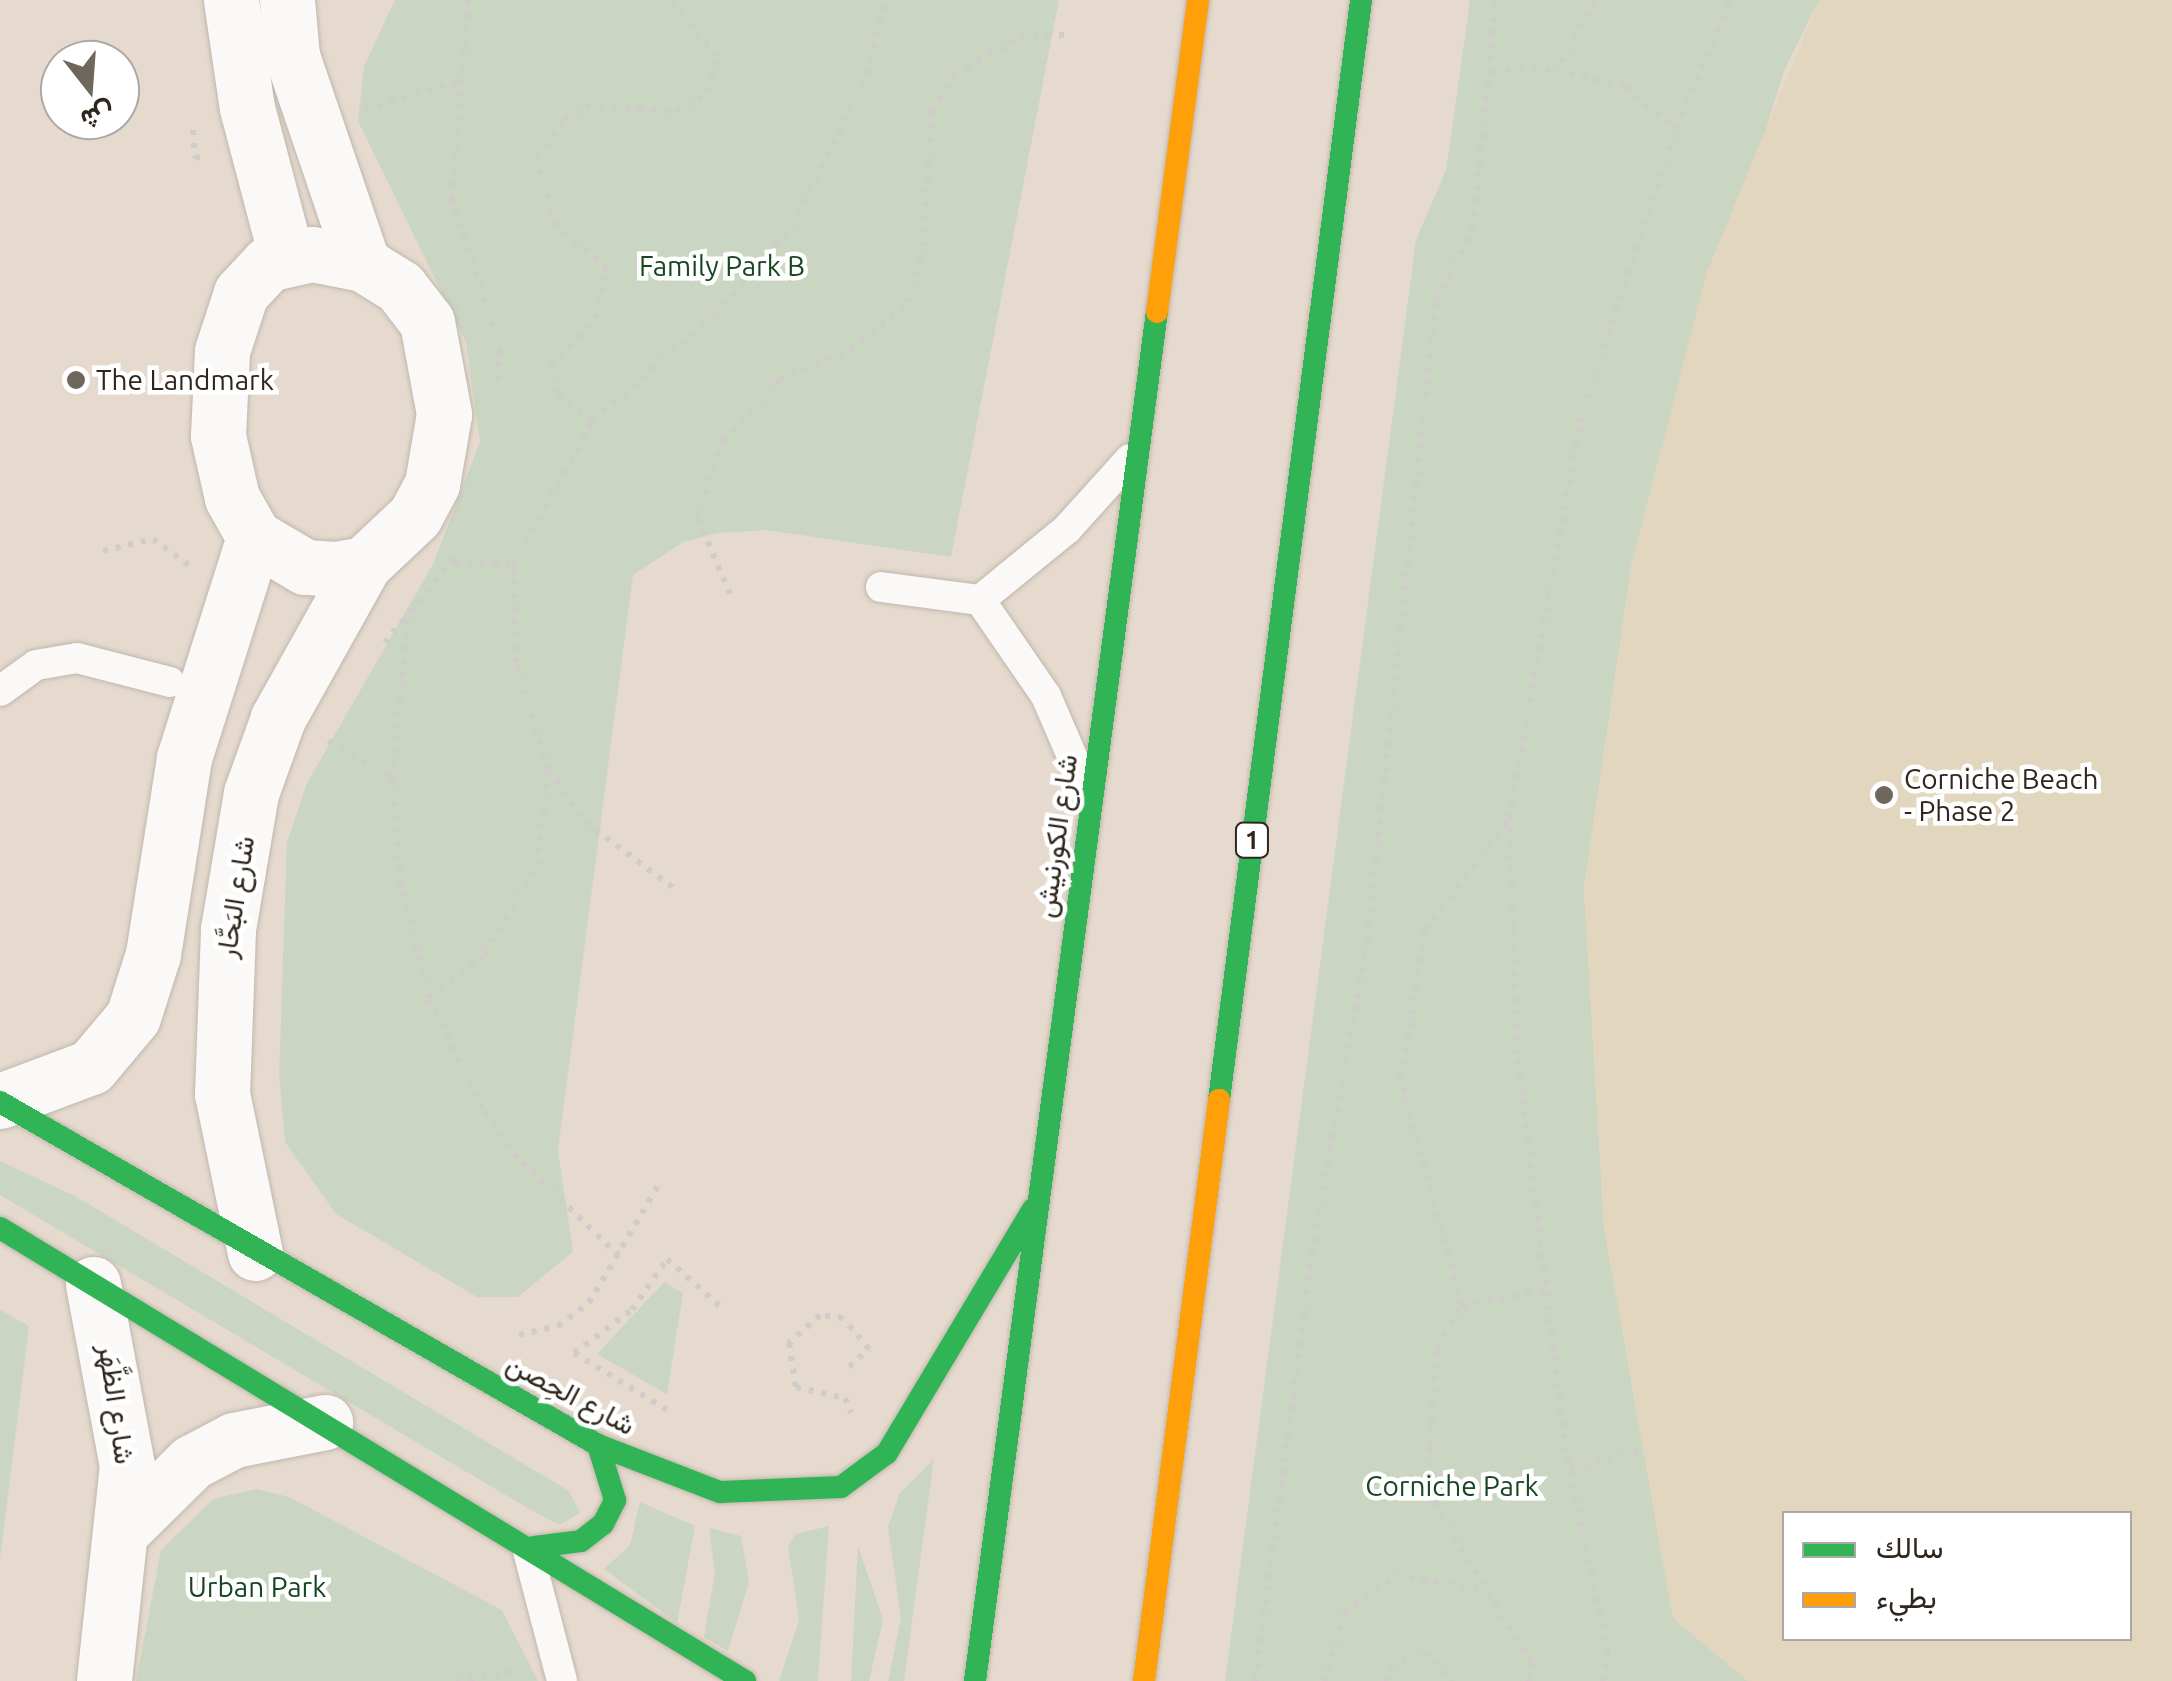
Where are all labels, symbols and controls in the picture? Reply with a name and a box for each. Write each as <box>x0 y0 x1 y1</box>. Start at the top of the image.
north arrow <box>40 40 140 140</box>
text: ش <box>78 98 119 137</box>
park label: Family Park B <box>639 249 805 283</box>
place label: The Landmark <box>96 363 274 397</box>
marker: The Landmark <box>65 369 87 391</box>
street label: شارع الكورنيش <box>1028 752 1084 920</box>
place label: Corniche Beach - Phase 2 <box>1904 762 2098 828</box>
marker: Corniche Beach - Phase 2 <box>1873 784 1895 806</box>
road number: 1 <box>1234 820 1270 860</box>
street label: شارع البَحَّار <box>209 834 261 960</box>
street label: شارع الظَّهَر <box>92 1342 142 1466</box>
street label: شارع الحِصن <box>501 1346 641 1442</box>
park label: Corniche Park <box>1365 1469 1539 1503</box>
legend <box>1782 1511 2132 1641</box>
text: سالك <box>1876 1530 1943 1564</box>
park label: Urban Park <box>188 1570 326 1604</box>
text: بطيء <box>1876 1580 1937 1614</box>

